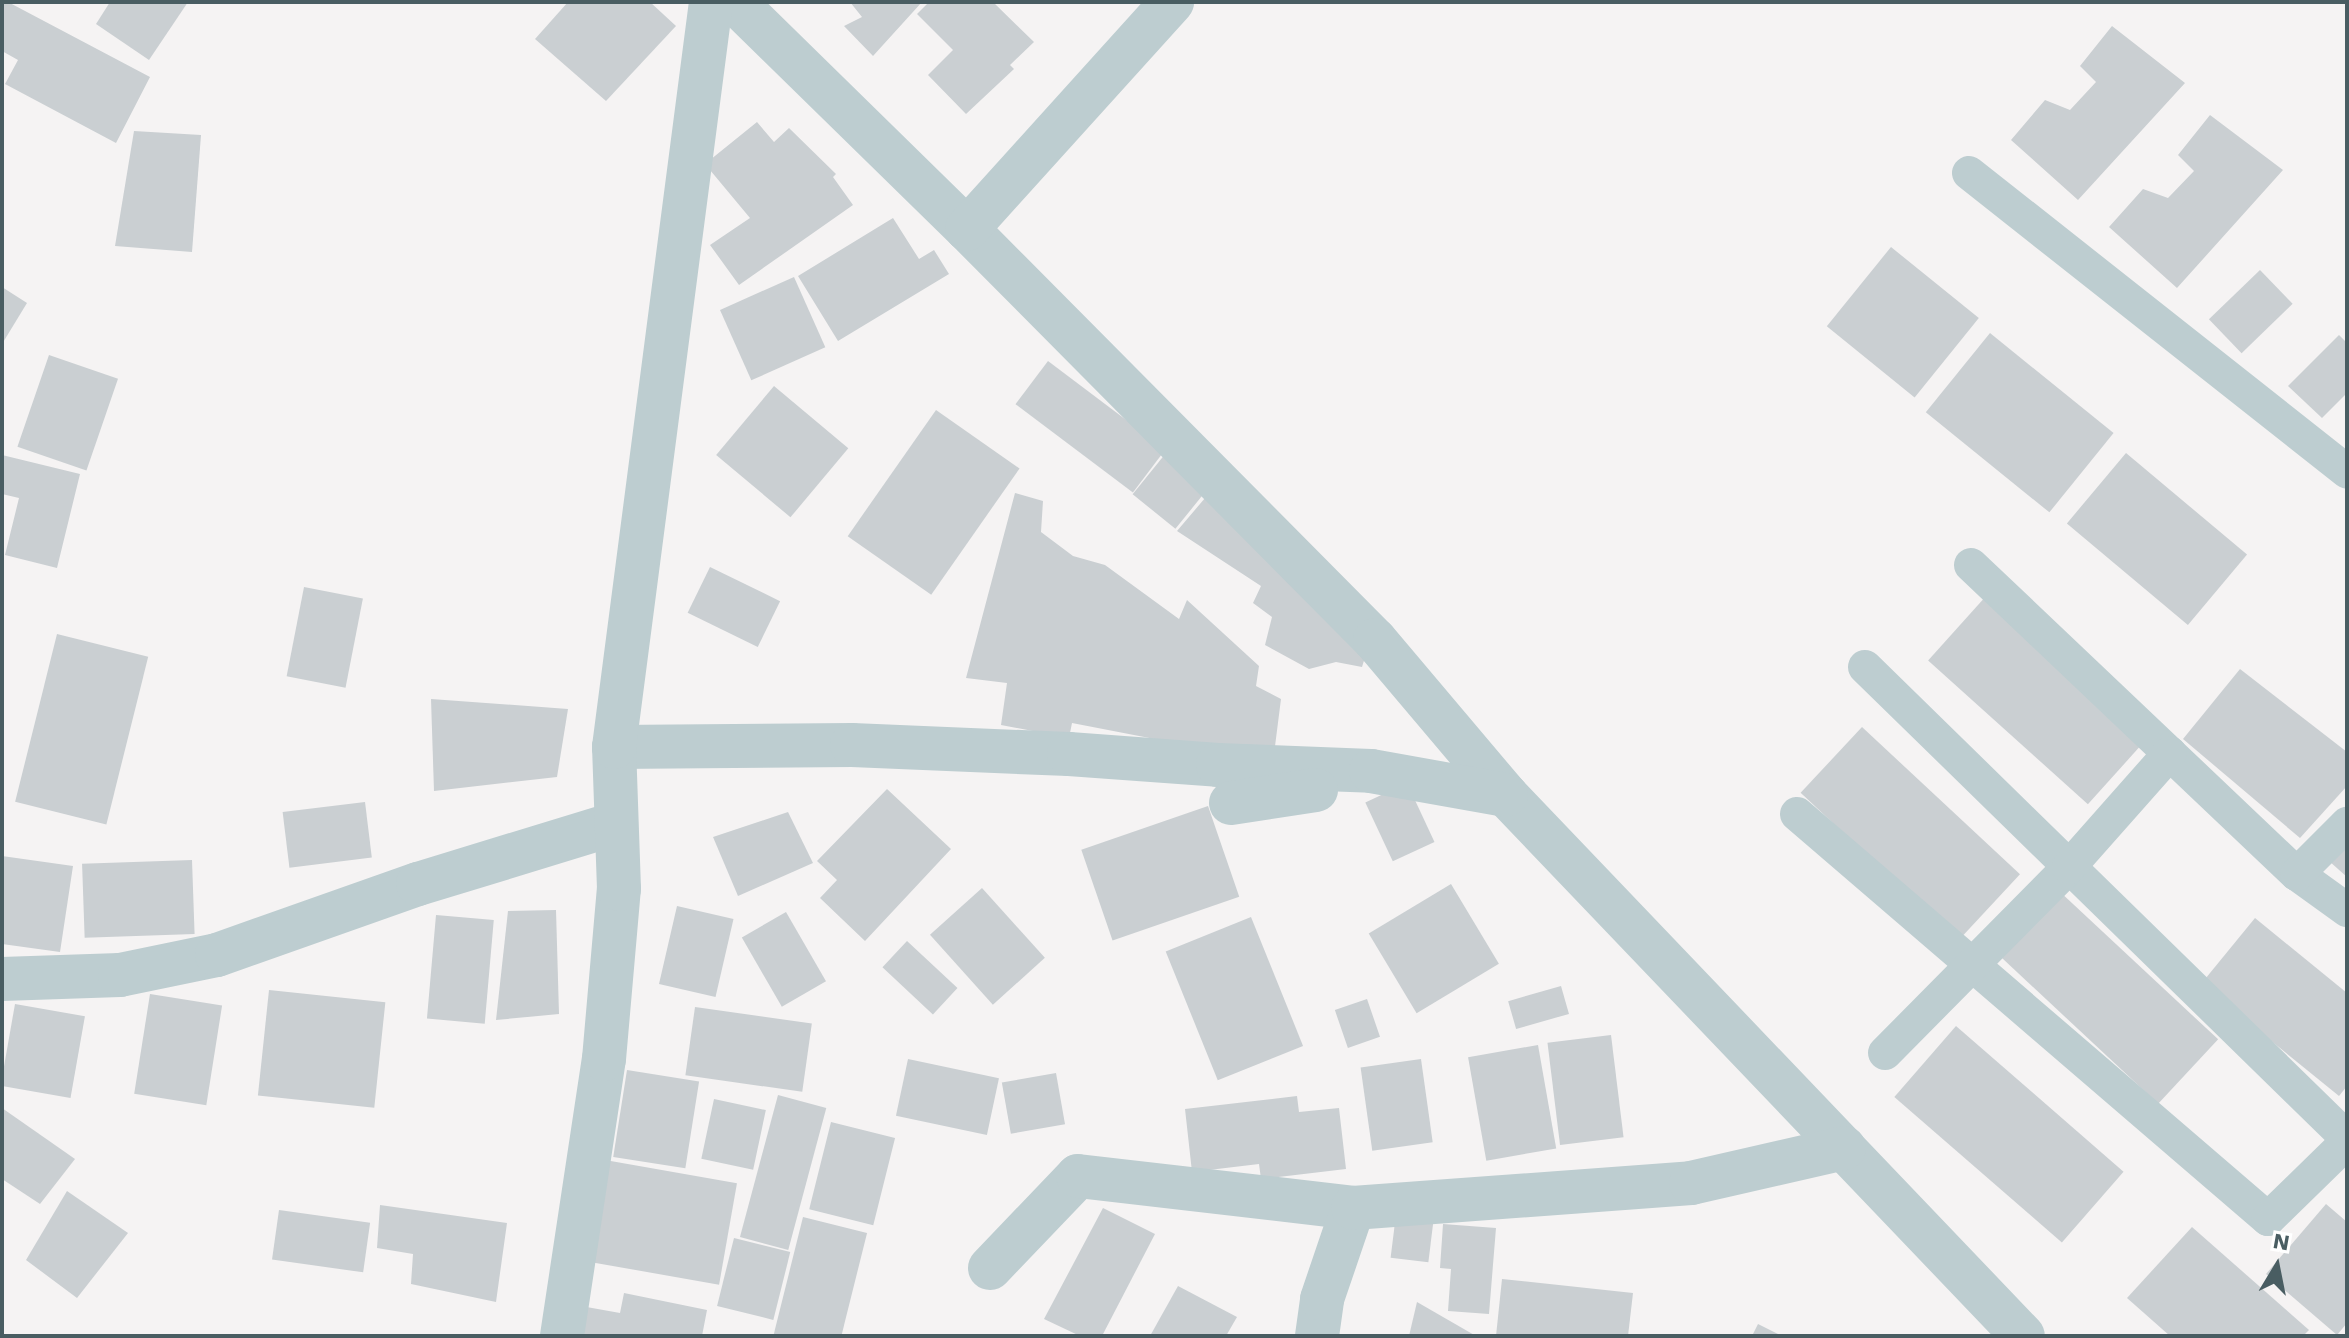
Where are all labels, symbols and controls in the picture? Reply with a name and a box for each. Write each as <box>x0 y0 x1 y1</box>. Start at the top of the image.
north arrow <box>2237 1226 2317 1306</box>
text: N <box>2271 1228 2291 1256</box>

